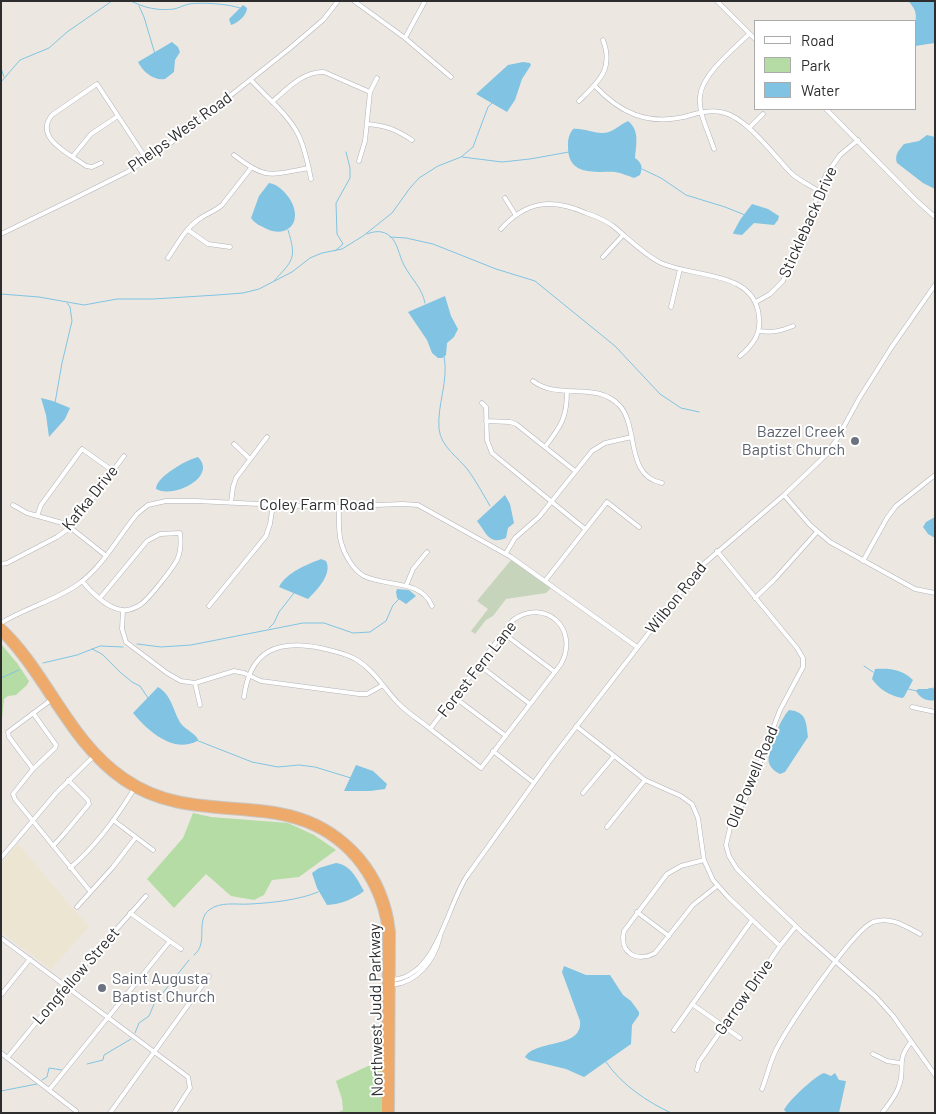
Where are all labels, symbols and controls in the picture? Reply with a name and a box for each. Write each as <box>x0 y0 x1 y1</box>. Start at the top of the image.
legend <box>754 20 916 110</box>
text: Road <box>801 31 834 49</box>
text: Park <box>801 56 830 74</box>
text: Water <box>801 81 840 99</box>
street label: Phelps West Road <box>124 88 236 176</box>
street label: Stickleback Drive <box>775 163 841 281</box>
place label: Bazzel Creek Baptist Church <box>742 422 845 460</box>
marker: Bazzel Creek Baptist Church <box>849 435 861 447</box>
street label: Kafka Drive <box>58 461 122 535</box>
street label: Coley Farm Road <box>259 495 375 515</box>
street label: Wilbon Road <box>641 558 711 638</box>
street label: Forest Fern Lane <box>433 617 521 721</box>
street label: Old Powell Road <box>722 723 782 831</box>
street label: Longfellow Street <box>29 923 123 1029</box>
street label: Northwest Judd Parkway <box>365 923 387 1097</box>
street label: Garrow Drive <box>711 955 777 1039</box>
place label: Saint Augusta Baptist Church <box>112 969 215 1007</box>
marker: Saint Augusta Baptist Church <box>96 982 108 994</box>

